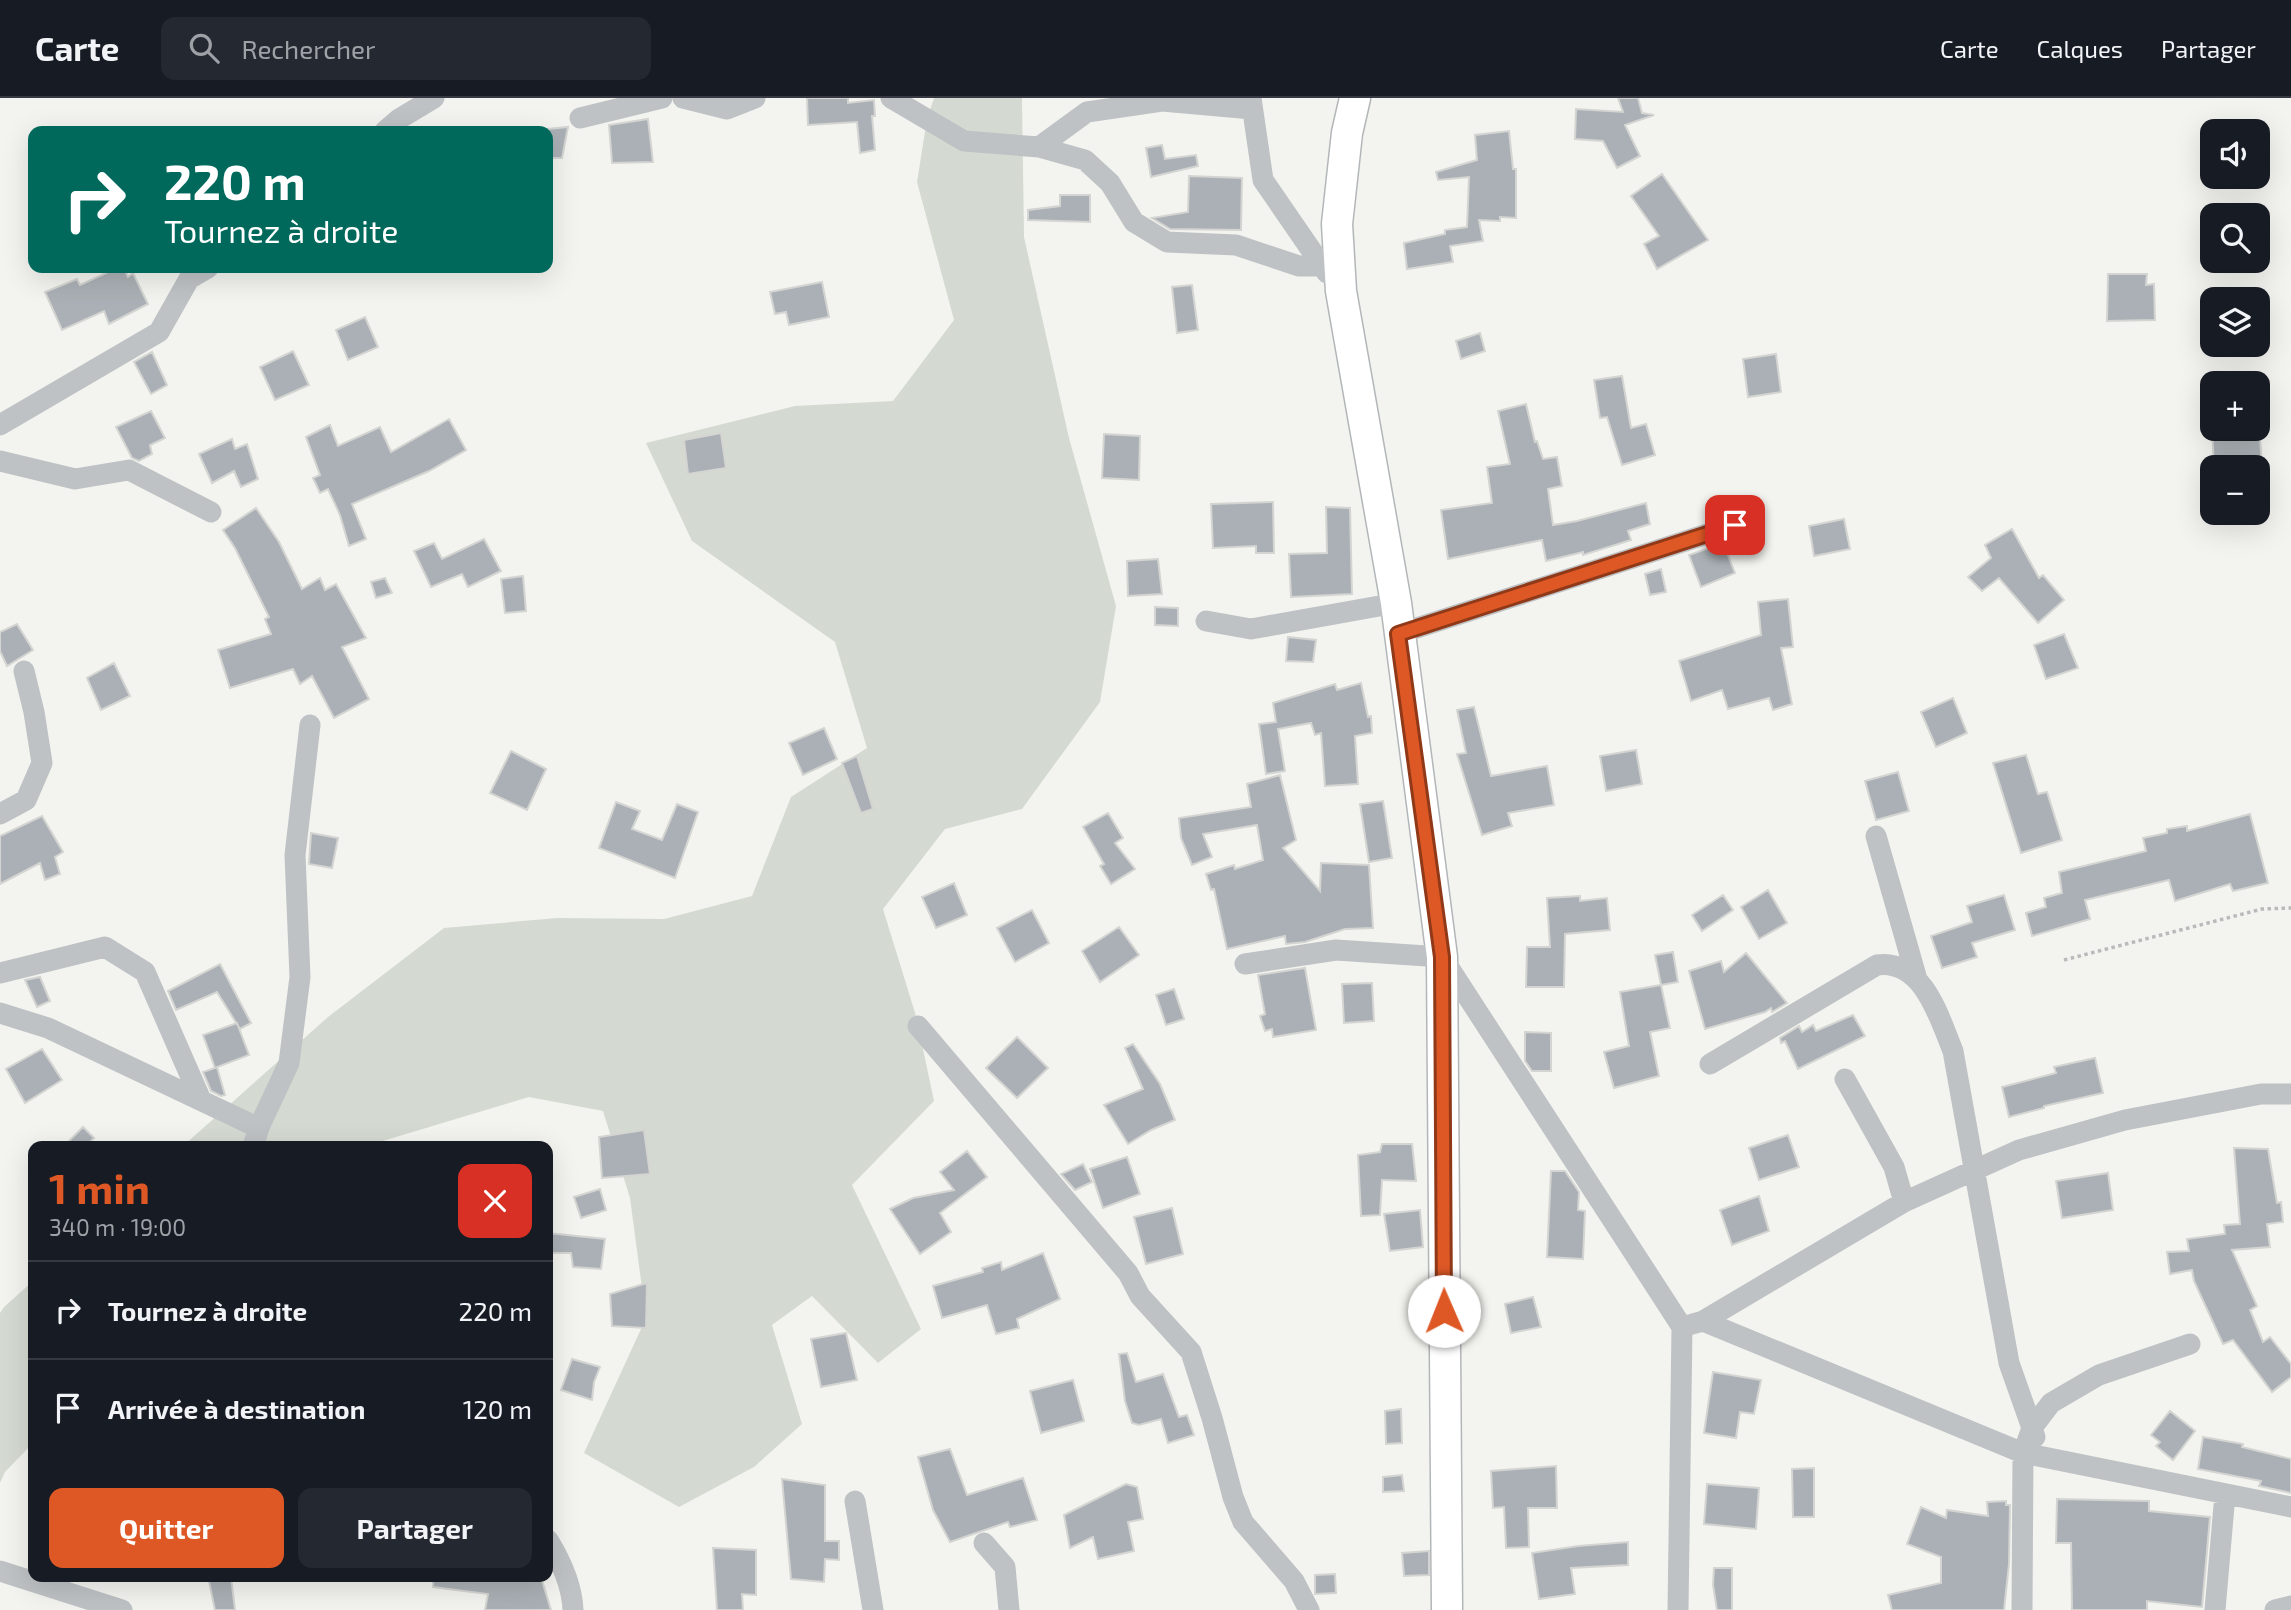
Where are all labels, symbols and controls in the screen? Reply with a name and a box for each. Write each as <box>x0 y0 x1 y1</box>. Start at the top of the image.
search box <box>161 17 651 80</box>
text: Carte <box>35 28 119 68</box>
icon: search <box>185 29 223 67</box>
text: Rechercher <box>241 33 375 64</box>
text: Carte <box>1940 34 1999 63</box>
text: Calques <box>2037 34 2123 63</box>
text: Partager <box>2161 34 2256 63</box>
map controls <box>2200 119 2270 525</box>
button: sound <box>2200 119 2270 189</box>
text: 220 m <box>164 151 306 210</box>
icon: right <box>49 154 140 245</box>
button: search <box>2200 203 2270 273</box>
text: Tournez à droite <box>164 211 398 249</box>
button: layers <box>2200 287 2270 357</box>
button: + <box>2200 371 2270 441</box>
button: − <box>2200 455 2270 525</box>
pin <box>1705 495 1765 555</box>
icon: arrive <box>1716 506 1754 544</box>
text: 1 min <box>49 1162 150 1212</box>
button: close <box>458 1164 532 1238</box>
text: 340 m · 19:00 <box>49 1213 186 1241</box>
position arrow <box>1407 1274 1481 1348</box>
icon: right <box>49 1291 87 1329</box>
text: Tournez à droite <box>108 1295 307 1326</box>
text: 220 m <box>459 1295 532 1326</box>
icon: arrive <box>49 1389 87 1427</box>
text: Arrivée à destination <box>108 1393 365 1424</box>
text: 120 m <box>463 1393 532 1424</box>
button: Quitter <box>49 1488 284 1568</box>
button: Partager <box>298 1488 532 1568</box>

